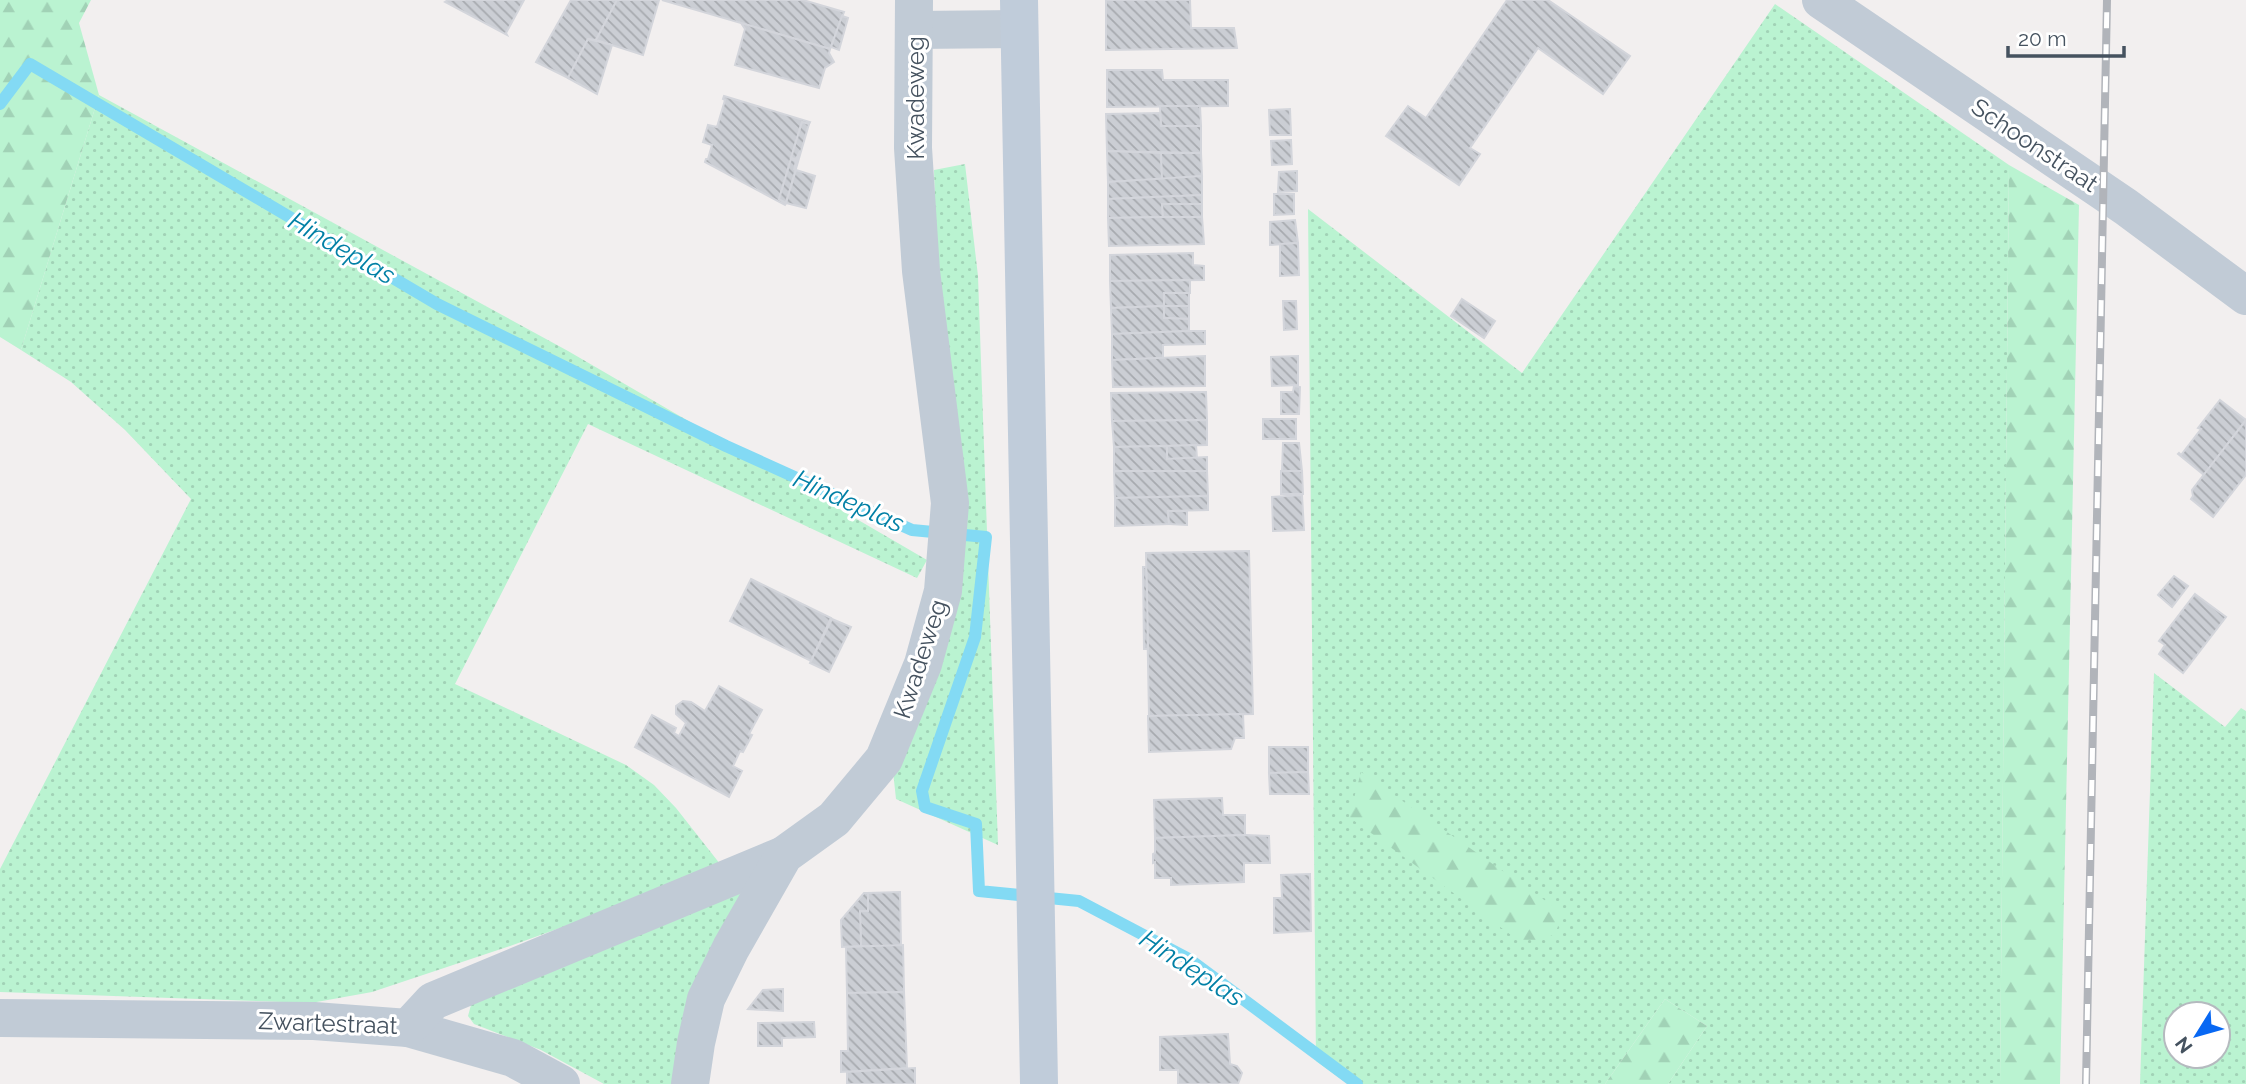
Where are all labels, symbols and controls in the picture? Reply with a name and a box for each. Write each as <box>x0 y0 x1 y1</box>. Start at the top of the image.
scale bar <box>2008 14 2124 58</box>
text: 20 m <box>2018 26 2066 51</box>
street label: Kwadeweg <box>901 36 930 160</box>
street label: Schoonstraat <box>1966 92 2104 198</box>
water label: Hindeplas <box>283 206 401 290</box>
water label: Hindeplas <box>789 463 909 539</box>
street label: Kwadeweg <box>887 596 953 722</box>
water label: Hindeplas <box>1134 923 1250 1013</box>
north arrow <box>2162 1000 2232 1070</box>
street label: Zwartestraat <box>258 1006 398 1040</box>
text: N <box>2170 1033 2197 1058</box>

